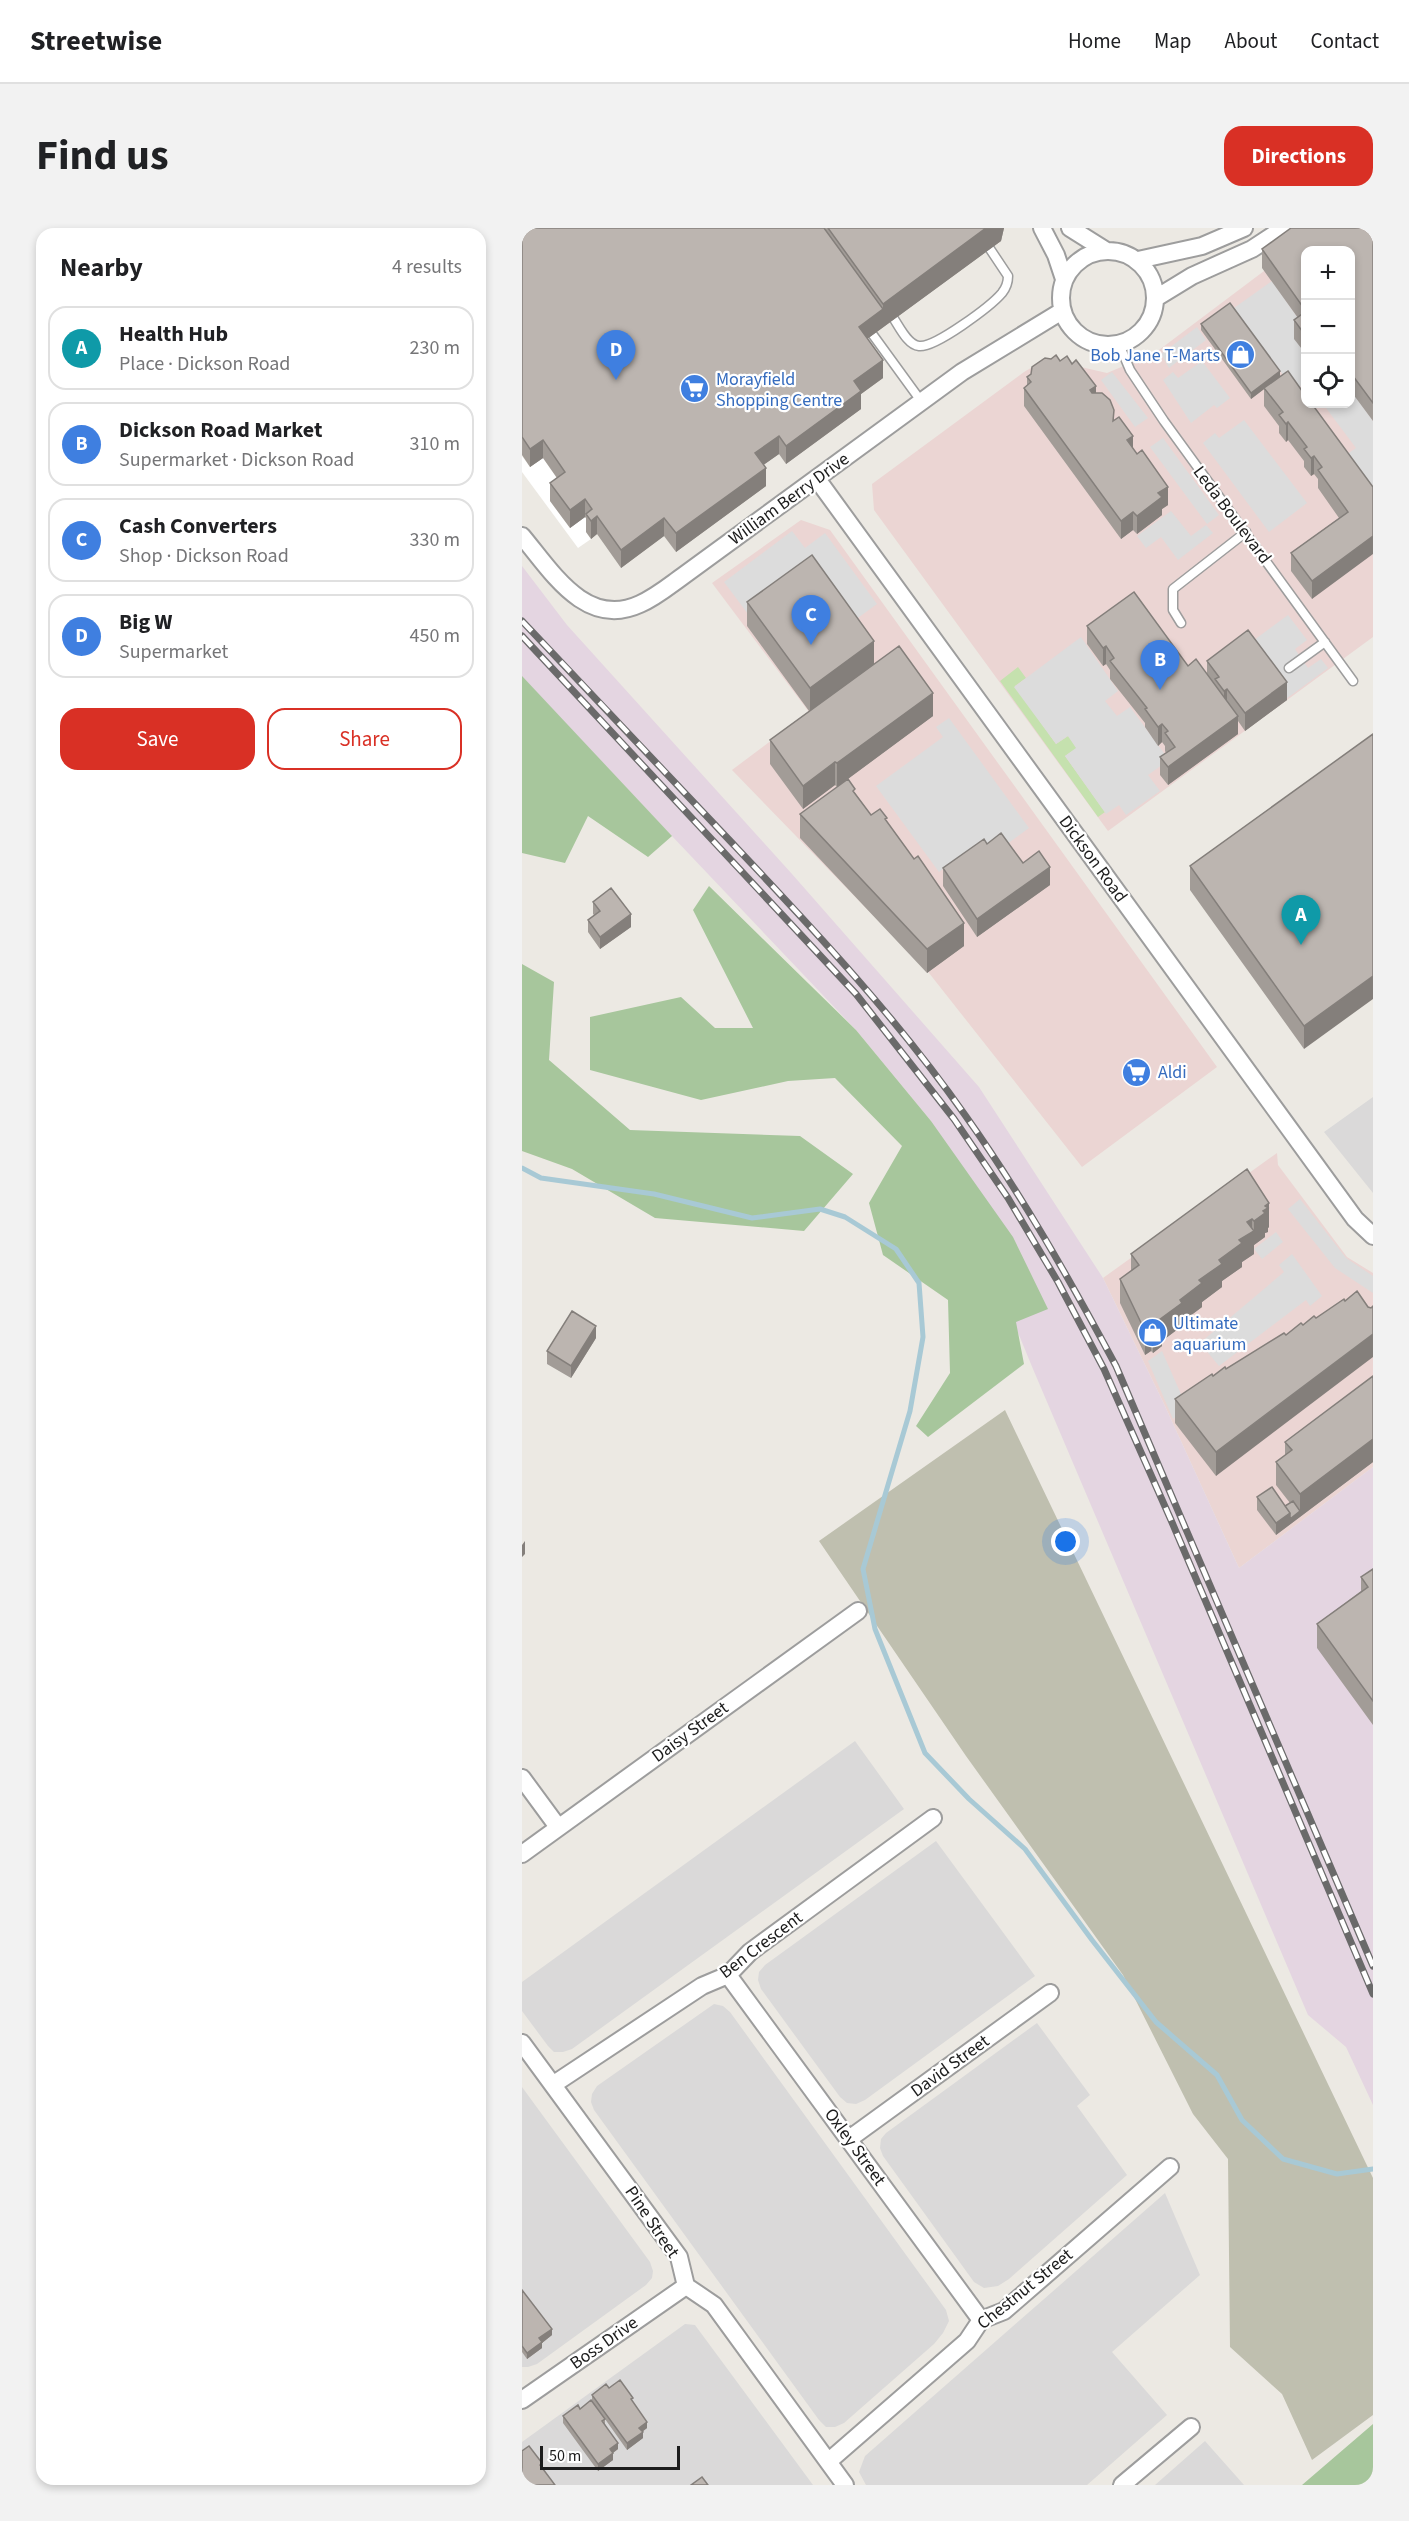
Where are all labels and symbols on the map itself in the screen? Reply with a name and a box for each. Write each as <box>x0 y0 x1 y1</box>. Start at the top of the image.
pin: D <box>596 330 635 380</box>
shop icon: Bob Jane T-Marts <box>1225 339 1257 371</box>
place label: Bob Jane T-Marts <box>1090 343 1220 368</box>
place label: Morayfield Shopping Centre <box>716 367 842 413</box>
supermarket icon: Morayfield Shopping Centre <box>679 373 711 405</box>
street label: William Berry Drive <box>724 447 854 551</box>
street label: Leda Boulevard <box>1187 461 1277 569</box>
pin: C <box>792 596 830 645</box>
pin: B <box>1140 640 1180 690</box>
street label: Dickson Road <box>1053 810 1133 908</box>
pin: A <box>1282 896 1320 945</box>
supermarket icon: Aldi <box>1121 1056 1153 1088</box>
place label: Aldi <box>1158 1060 1187 1085</box>
place label: Ultimate aquarium <box>1173 1311 1246 1357</box>
shop icon: Ultimate aquarium <box>1136 1317 1168 1349</box>
your location <box>1051 1527 1080 1556</box>
street label: Daisy Street <box>647 1696 733 1768</box>
street label: Ben Crescent <box>714 1905 808 1985</box>
street label: David Street <box>906 2029 994 2103</box>
street label: Oxley Street <box>818 2103 892 2191</box>
street label: Pine Street <box>619 2181 685 2263</box>
street label: Chestnut Street <box>972 2243 1078 2335</box>
street label: Boss Drive <box>565 2310 643 2376</box>
scale bar <box>540 2443 680 2470</box>

